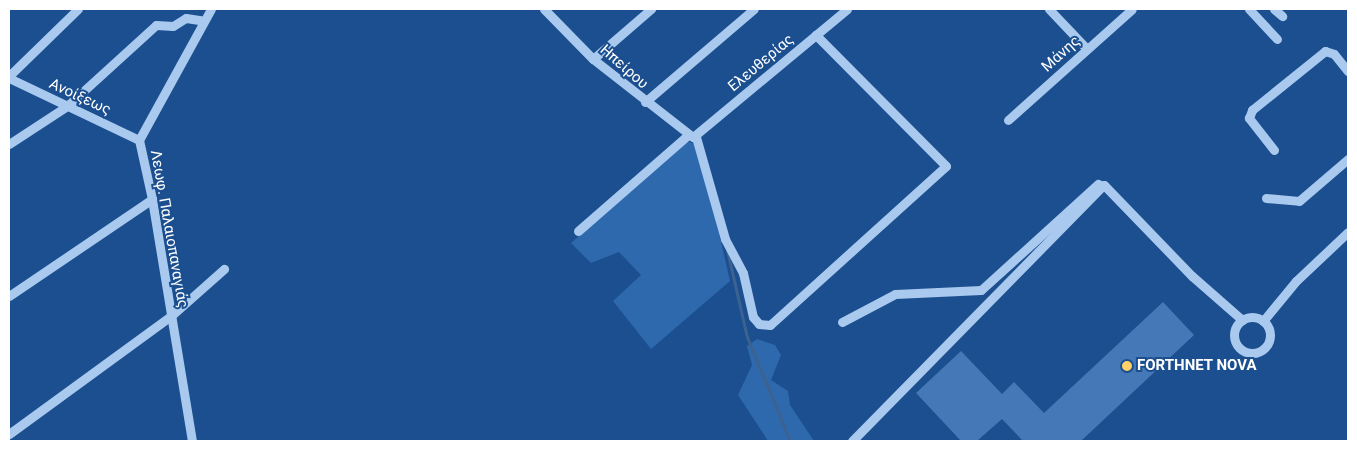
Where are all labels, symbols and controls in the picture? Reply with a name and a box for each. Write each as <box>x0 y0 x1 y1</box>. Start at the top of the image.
street label: Ελευθερίας <box>725 30 797 96</box>
street label: Μάνης <box>1038 32 1084 76</box>
street label: Ηπείρου <box>596 41 652 93</box>
street label: Ανοίξεως <box>46 75 114 119</box>
street label: Λεωφ. Παλαιοπαναγιάς <box>146 149 192 309</box>
place label: FORTHNET NOVA <box>1137 357 1257 375</box>
marker: FORTHNET NOVA <box>1121 360 1133 372</box>

